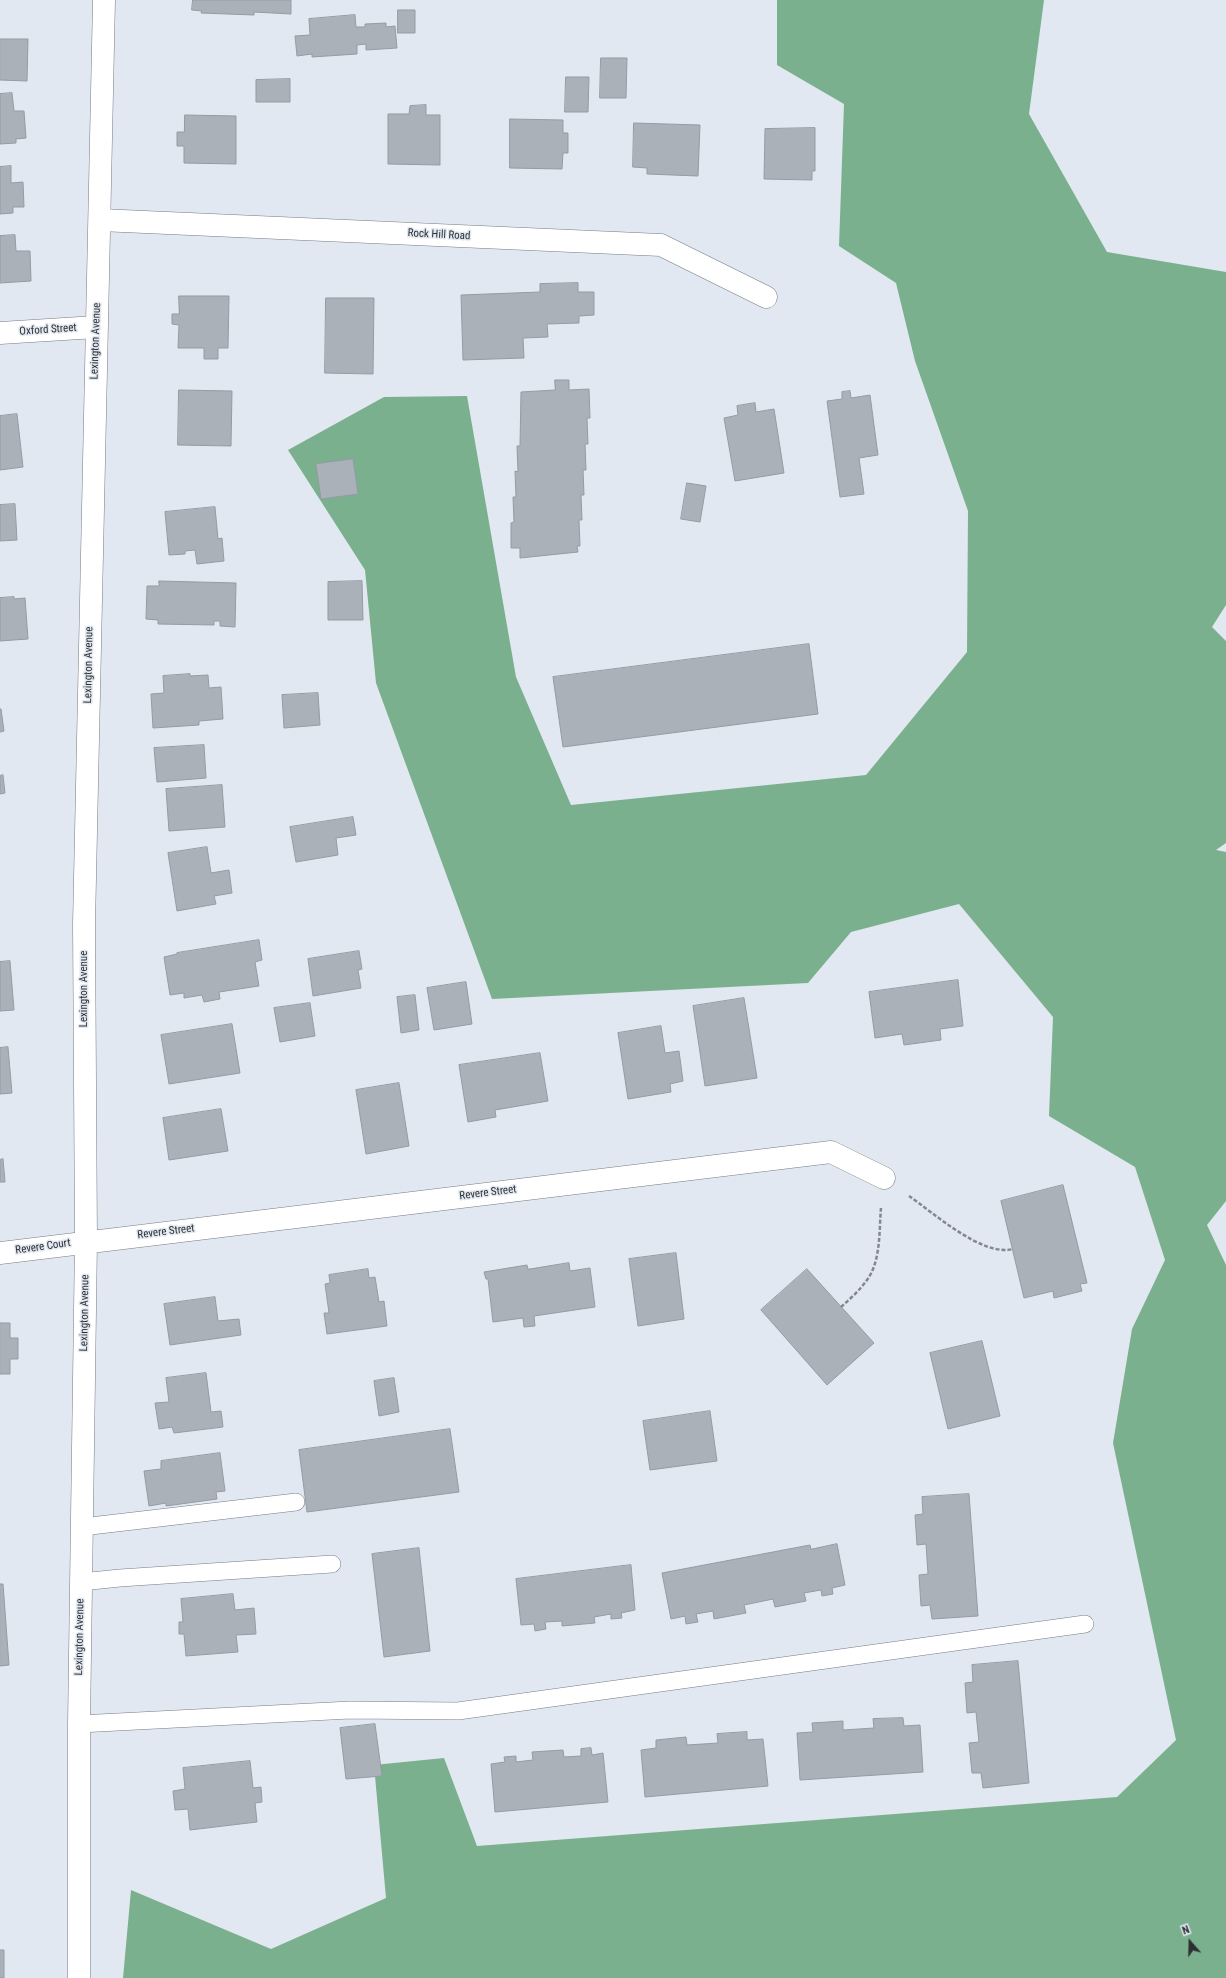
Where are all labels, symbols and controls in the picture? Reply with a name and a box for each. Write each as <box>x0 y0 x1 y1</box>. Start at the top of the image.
street label: Rock Hill Road <box>407 227 471 243</box>
street label: Lexington Avenue <box>88 302 104 380</box>
street label: Oxford Street <box>19 321 77 339</box>
street label: Lexington Avenue <box>82 627 96 703</box>
street label: Lexington Avenue <box>77 951 91 1027</box>
street label: Revere Street <box>459 1183 517 1203</box>
street label: Revere Street <box>137 1222 195 1242</box>
street label: Revere Court <box>15 1237 71 1257</box>
street label: Lexington Avenue <box>78 1275 92 1351</box>
street label: Lexington Avenue <box>73 1599 87 1675</box>
north arrow <box>1170 1922 1210 1962</box>
text: N <box>1180 1923 1191 1938</box>

